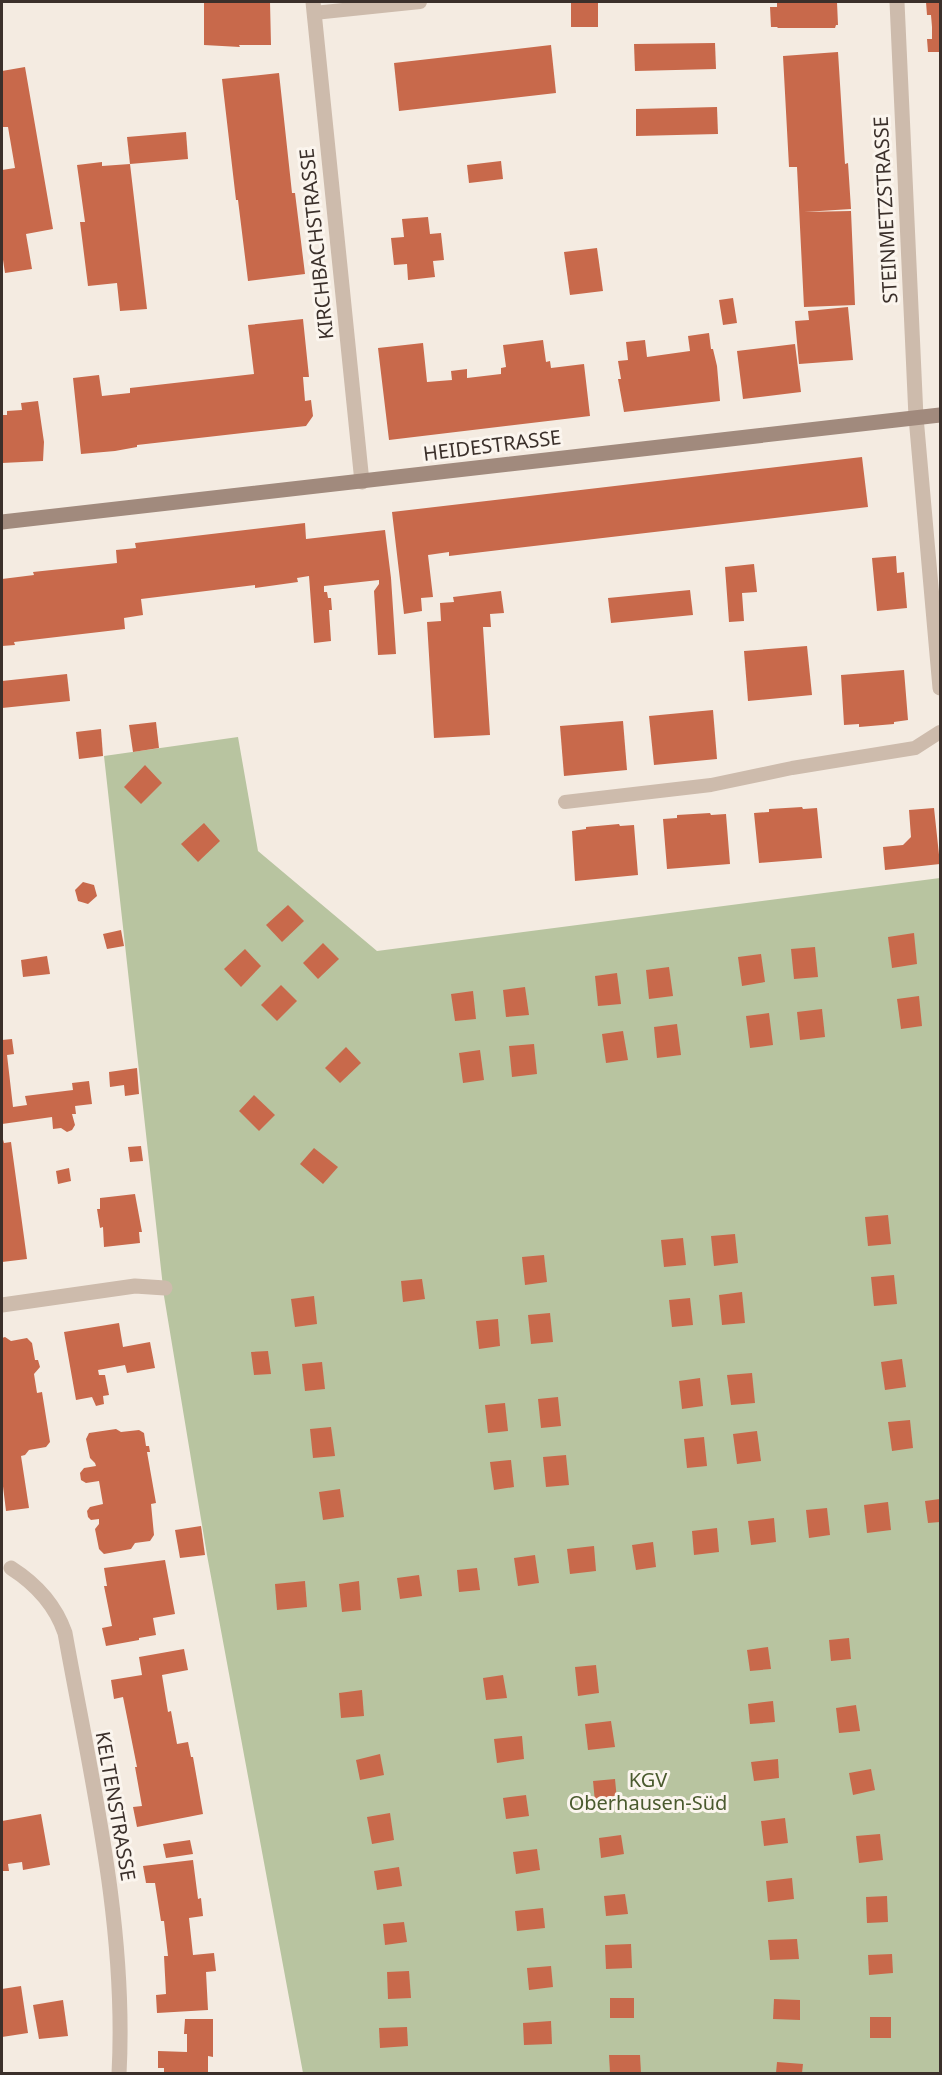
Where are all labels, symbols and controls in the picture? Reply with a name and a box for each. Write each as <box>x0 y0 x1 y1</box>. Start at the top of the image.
street label: STEINMETZSTRASSE <box>867 116 903 304</box>
street label: KIRCHBACHSTRASSE <box>293 147 339 341</box>
street label: HEIDESTRASSE <box>421 423 563 467</box>
street label: KELTENSTRASSE <box>90 1729 142 1883</box>
park label: KGV Oberhausen-Süd <box>569 1766 727 1816</box>

